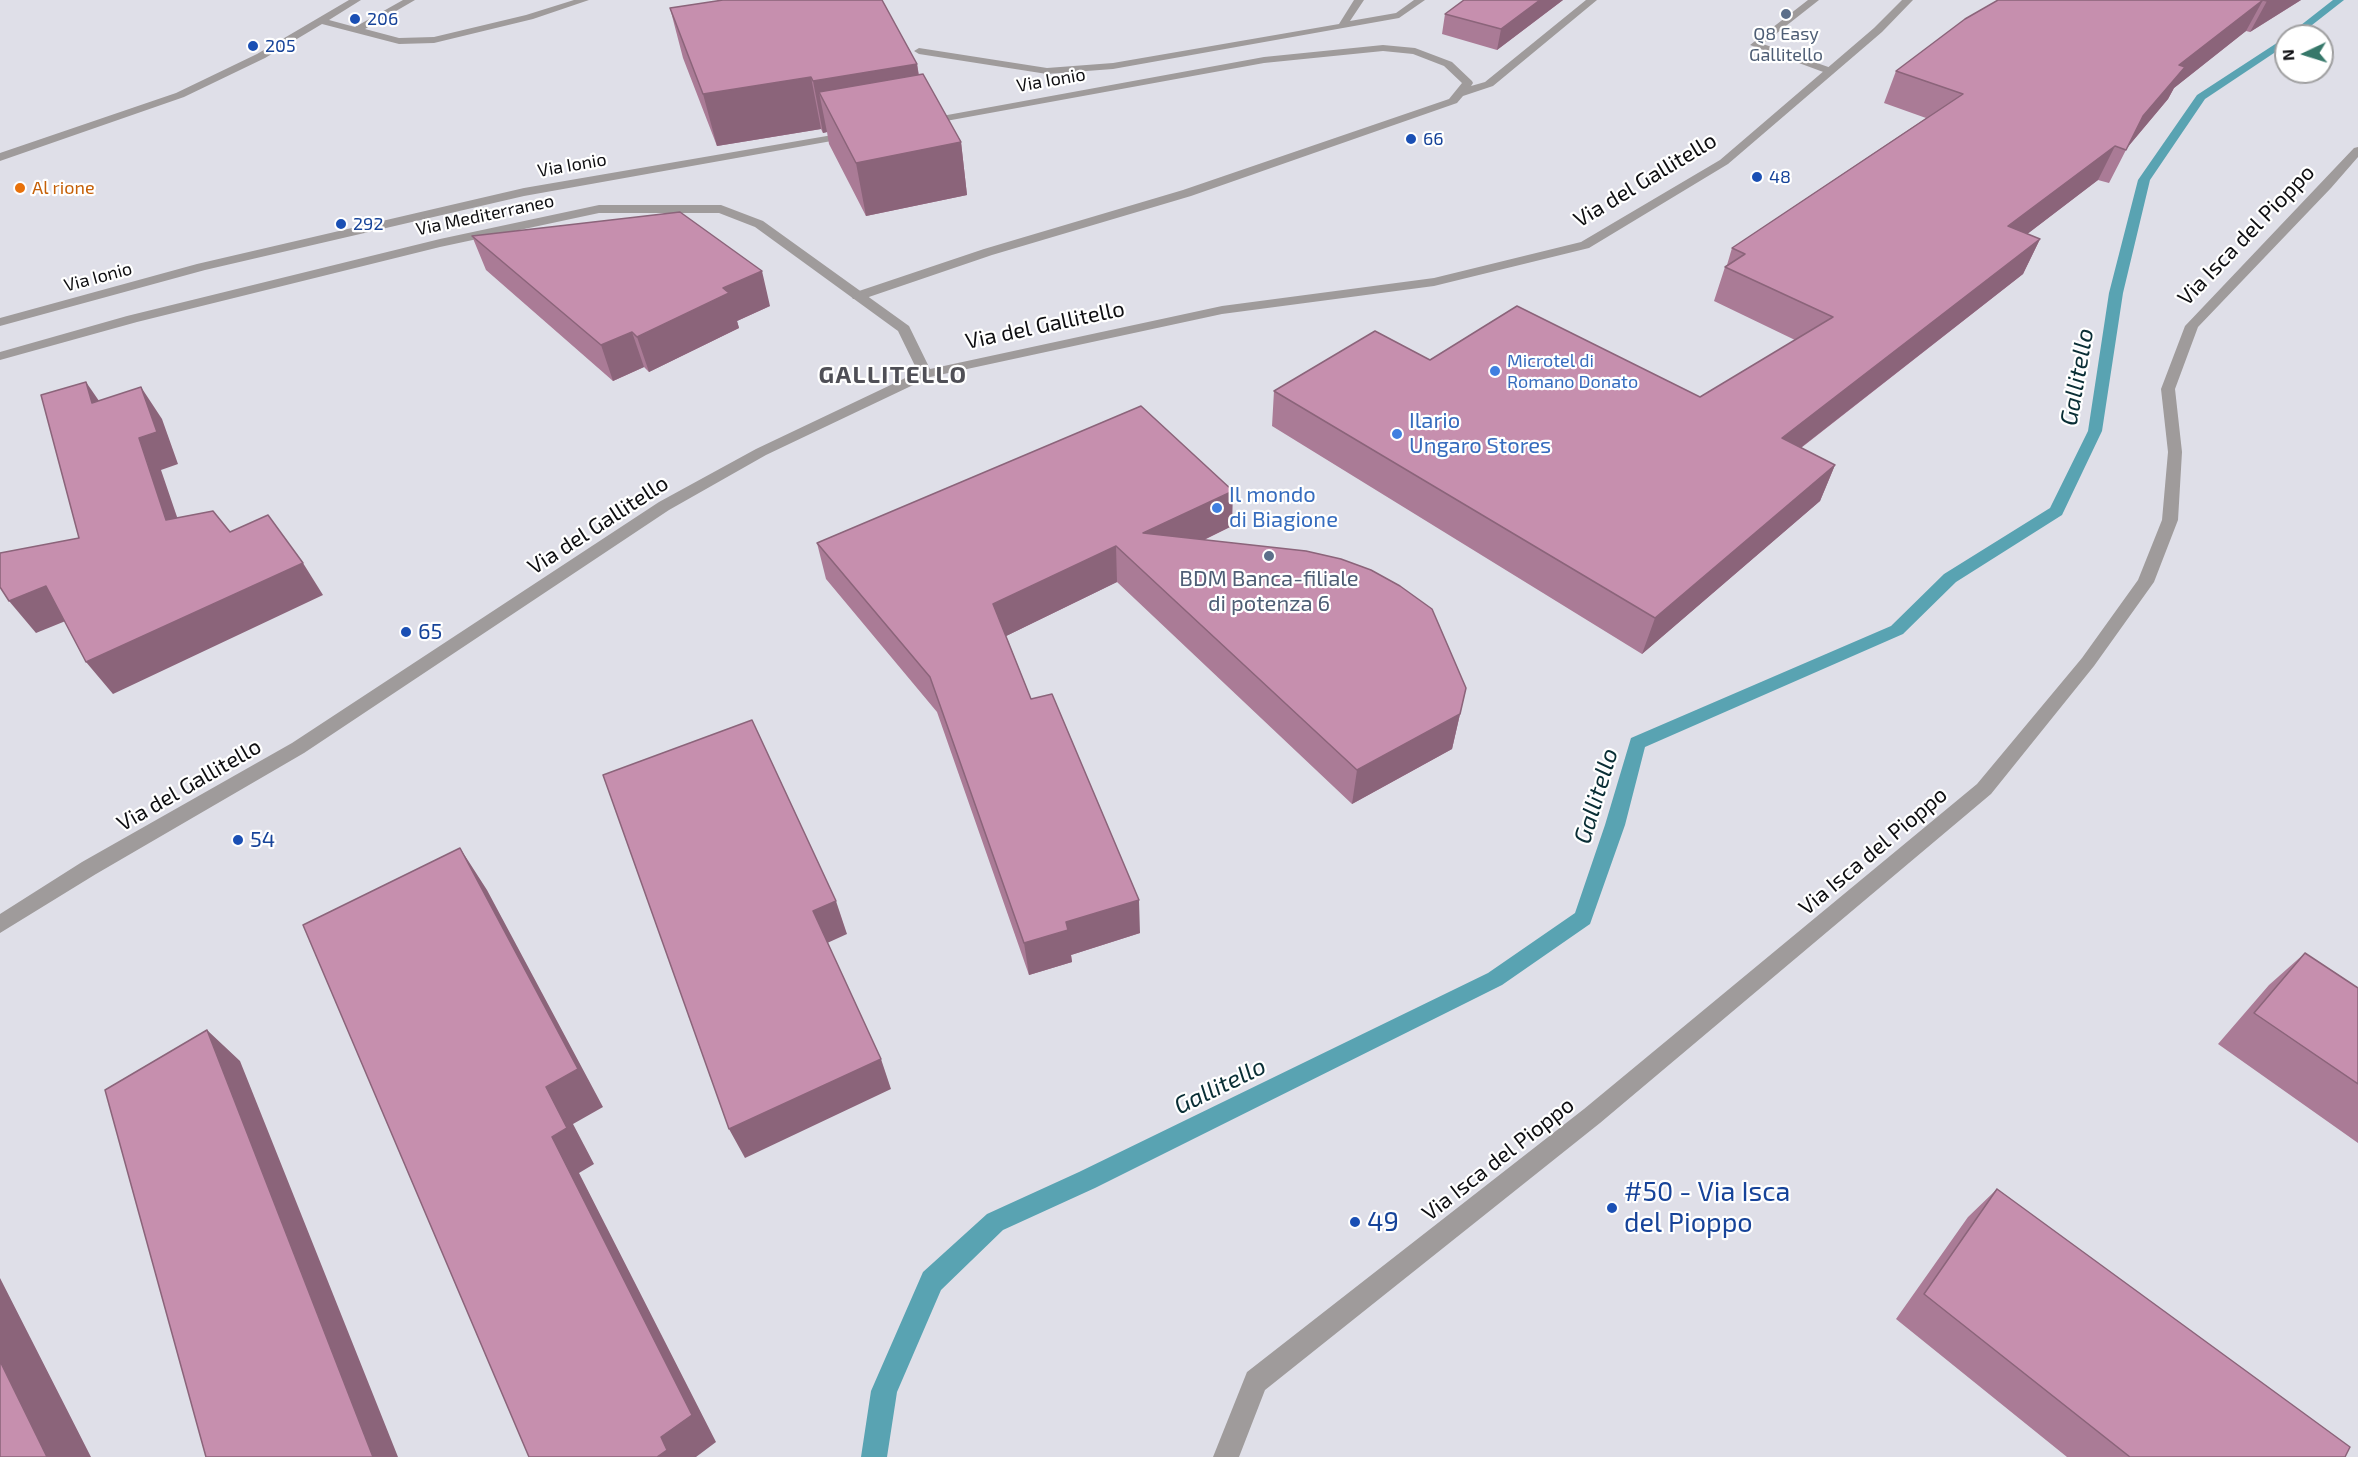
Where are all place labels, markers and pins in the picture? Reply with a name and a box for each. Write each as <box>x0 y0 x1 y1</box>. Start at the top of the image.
marker: Q8 Easy Gallitello <box>1779 7 1793 21</box>
place label: 206 <box>367 8 398 30</box>
marker: 206 <box>348 12 362 26</box>
place label: Q8 Easy Gallitello <box>1749 23 1823 66</box>
place label: 205 <box>265 35 296 57</box>
marker: 205 <box>246 39 260 53</box>
place label: 66 <box>1423 128 1444 150</box>
marker: 66 <box>1404 132 1418 146</box>
place label: 48 <box>1769 166 1791 188</box>
marker: 48 <box>1750 170 1764 184</box>
place label: Al rione <box>32 177 95 199</box>
marker: Al rione <box>13 181 27 195</box>
place label: 292 <box>353 213 384 235</box>
marker: 292 <box>334 217 348 231</box>
place label: Microtel di Romano Donato <box>1507 350 1638 392</box>
marker: Microtel di Romano Donato <box>1488 364 1502 378</box>
place label: Ilario Ungaro Stores <box>1409 408 1551 460</box>
marker: Ilario Ungaro Stores <box>1390 427 1404 441</box>
place label: Il mondo di Biagione <box>1229 482 1338 534</box>
marker: Il mondo di Biagione <box>1210 501 1224 515</box>
marker: BDM Banca-filiale di potenza 6 <box>1262 549 1276 563</box>
place label: BDM Banca-filiale di potenza 6 <box>1179 566 1359 618</box>
place label: 65 <box>418 619 442 645</box>
marker: 65 <box>399 625 413 639</box>
place label: 54 <box>250 827 275 853</box>
marker: 54 <box>231 833 245 847</box>
place label: #50 - Via Isca del Pioppo <box>1624 1176 1790 1239</box>
marker: #50 - Via Isca del Pioppo <box>1605 1201 1619 1215</box>
place label: 49 <box>1367 1206 1399 1238</box>
marker: 49 <box>1348 1215 1362 1229</box>

